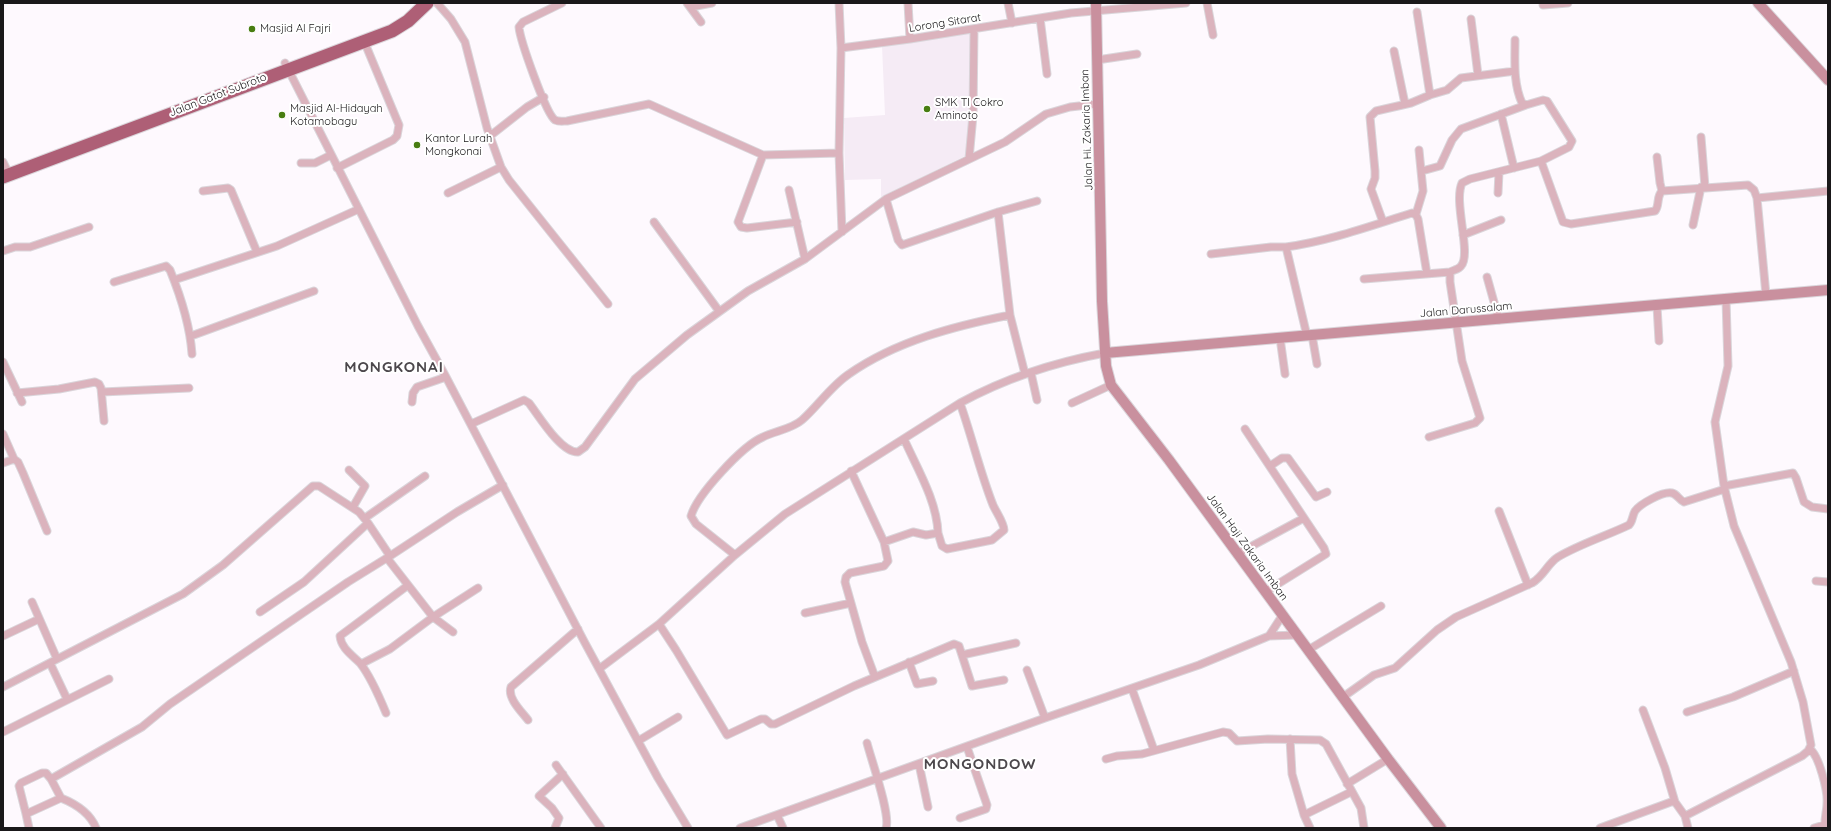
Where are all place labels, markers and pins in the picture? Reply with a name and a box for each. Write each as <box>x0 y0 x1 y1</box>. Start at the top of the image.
place label: Masjid Al Fajri <box>260 22 331 36</box>
marker: Masjid Al Fajri <box>247 24 257 34</box>
place label: SMK TI Cokro Aminoto <box>935 96 1003 122</box>
place label: Masjid Al-Hidayah Kotamobagu <box>290 102 383 128</box>
marker: SMK TI Cokro Aminoto <box>922 104 932 114</box>
marker: Masjid Al-Hidayah Kotamobagu <box>277 110 287 120</box>
place label: Kantor Lurah Mongkonai <box>425 132 492 158</box>
marker: Kantor Lurah Mongkonai <box>412 140 422 150</box>

